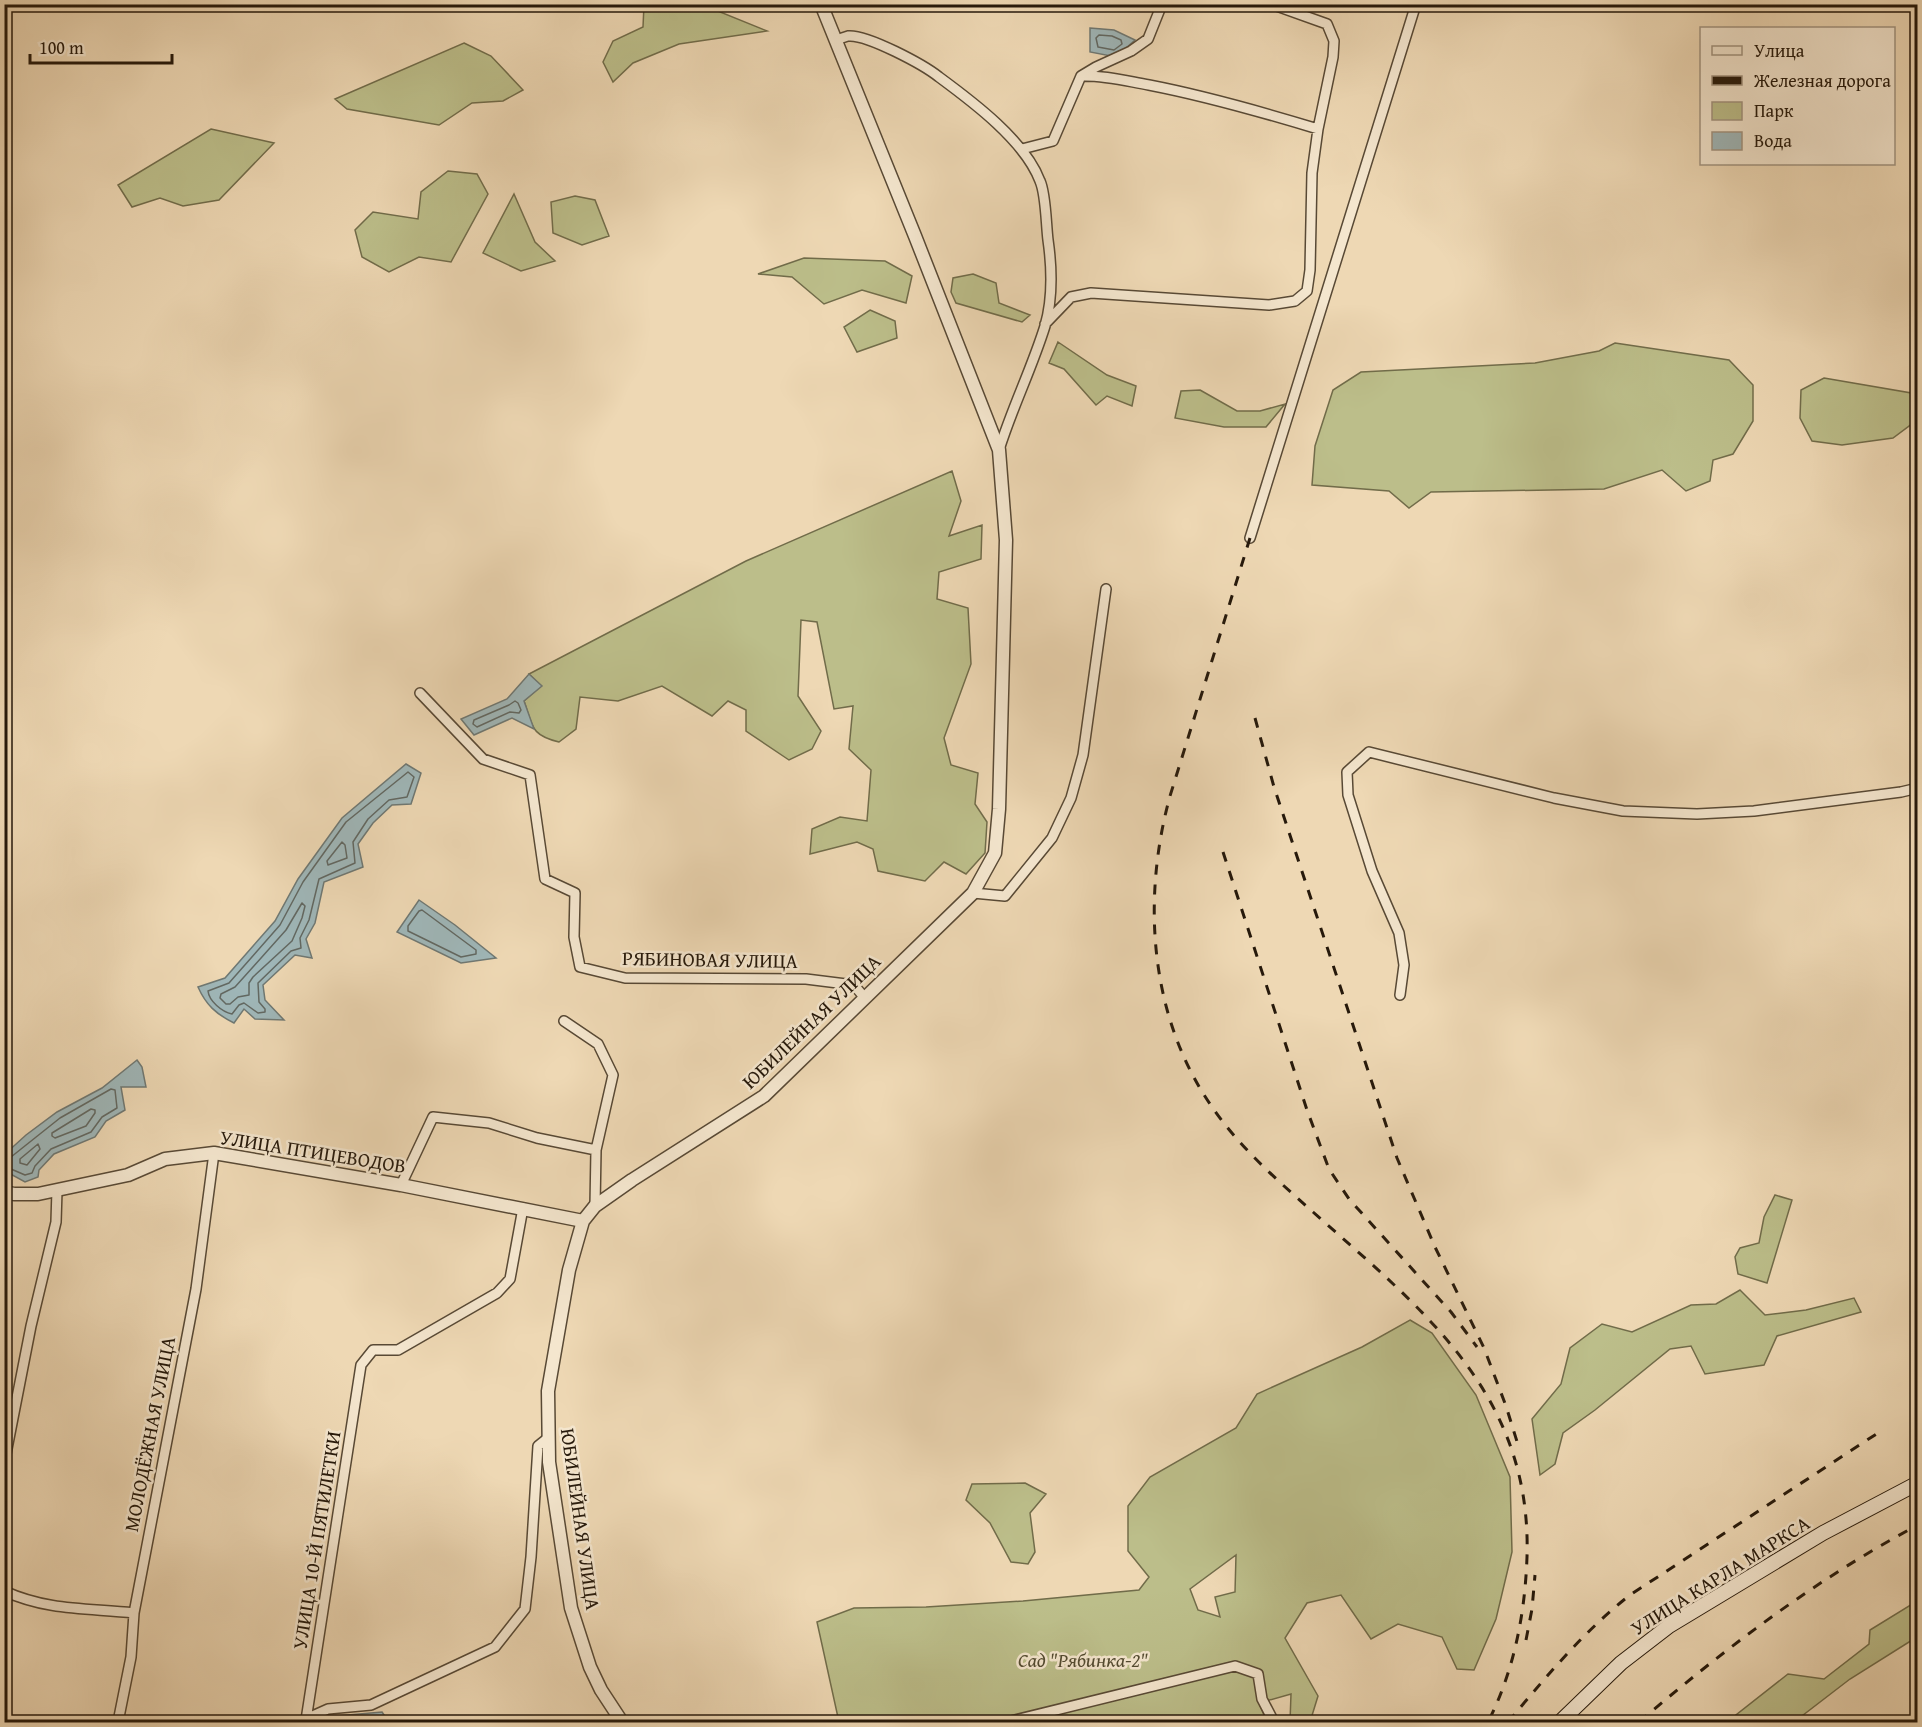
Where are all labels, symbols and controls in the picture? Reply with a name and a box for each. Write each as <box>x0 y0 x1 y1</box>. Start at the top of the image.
scale bar <box>30 27 172 65</box>
legend <box>1700 27 1895 165</box>
text: 100 m <box>39 34 84 61</box>
text: Улица <box>1754 37 1805 64</box>
text: Железная дорога <box>1753 67 1891 94</box>
text: Парк <box>1754 97 1794 124</box>
text: Вода <box>1754 127 1792 154</box>
street label: РЯБИНОВАЯ УЛИЦА <box>622 943 798 975</box>
street label: ЮБИЛЕЙНАЯ УЛИЦА <box>735 947 887 1095</box>
street label: УЛИЦА ПТИЦЕВОДОВ <box>218 1122 408 1180</box>
street label: МОЛОДЁЖНАЯ УЛИЦА <box>116 1334 182 1534</box>
street label: ЮБИЛЕЙНАЯ УЛИЦА <box>554 1426 608 1612</box>
street label: УЛИЦА 10-Й ПЯТИЛЕТКИ <box>284 1429 348 1651</box>
street label: УЛИЦА КАРЛА МАРКСА <box>1625 1508 1815 1642</box>
park label: Сад "Рябинка-2" <box>1018 1645 1148 1674</box>

